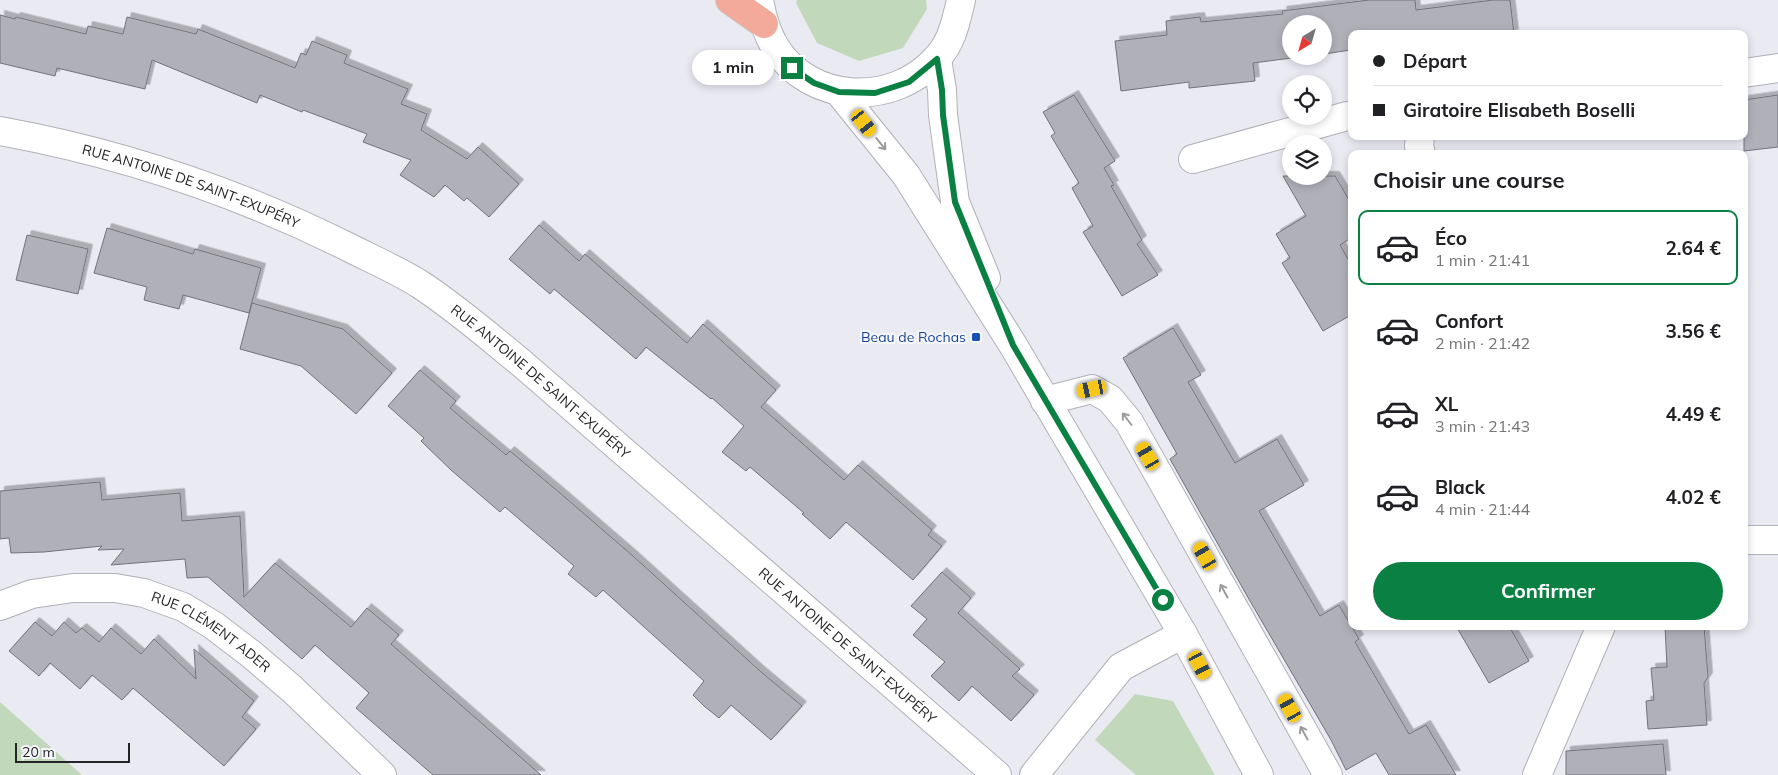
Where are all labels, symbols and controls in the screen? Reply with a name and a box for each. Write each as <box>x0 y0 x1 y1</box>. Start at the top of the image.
north arrow <box>1282 15 1332 65</box>
map controls <box>1282 15 1332 185</box>
text: Départ <box>1403 49 1467 73</box>
callout: 1 min <box>692 50 774 86</box>
text: 1 min <box>712 57 754 77</box>
route end <box>781 57 803 79</box>
button: locate <box>1282 75 1332 125</box>
text: Giratoire Elisabeth Boselli <box>1403 98 1635 122</box>
car <box>848 107 879 139</box>
button: layers <box>1282 135 1332 185</box>
one-way arrow <box>875 137 886 150</box>
street label: RUE ANTOINE DE SAINT-EXUPÉRY <box>80 140 303 232</box>
text: Choisir une course <box>1373 166 1565 194</box>
icon: car <box>1375 225 1420 270</box>
text: Éco <box>1435 226 1467 250</box>
text: 2.64 € <box>1665 236 1721 260</box>
text: 1 min · 21:41 <box>1435 250 1530 270</box>
street label: RUE ANTOINE DE SAINT-EXUPÉRY <box>447 300 634 463</box>
icon: car <box>1375 308 1420 353</box>
text: Confort <box>1435 309 1503 333</box>
text: 3.56 € <box>1665 319 1721 343</box>
place label: Beau de Rochas <box>861 328 966 346</box>
marker: Beau de Rochas <box>970 331 982 343</box>
text: 2 min · 21:42 <box>1435 333 1530 353</box>
car <box>1075 379 1108 399</box>
icon: car <box>1375 391 1420 436</box>
text: XL <box>1435 392 1458 416</box>
text: 4.49 € <box>1665 402 1721 426</box>
one-way arrow <box>1121 413 1132 426</box>
text: 3 min · 21:43 <box>1435 416 1530 436</box>
car <box>1134 439 1161 473</box>
icon: car <box>1375 474 1420 519</box>
text: Black <box>1435 475 1485 499</box>
text: 4.02 € <box>1665 485 1721 509</box>
text: 4 min · 21:44 <box>1435 499 1530 519</box>
car <box>1191 539 1218 573</box>
button: Confirmer <box>1373 562 1723 620</box>
street label: RUE ANTOINE DE SAINT-EXUPÉRY <box>755 564 940 728</box>
one-way arrow <box>1219 584 1229 598</box>
street label: RUE CLÉMENT ADER <box>149 587 275 676</box>
route start <box>1152 589 1174 611</box>
car <box>1186 648 1213 682</box>
car <box>1276 691 1303 725</box>
one-way arrow <box>1299 725 1309 740</box>
scale bar <box>15 740 130 763</box>
text: 20 m <box>22 743 55 761</box>

